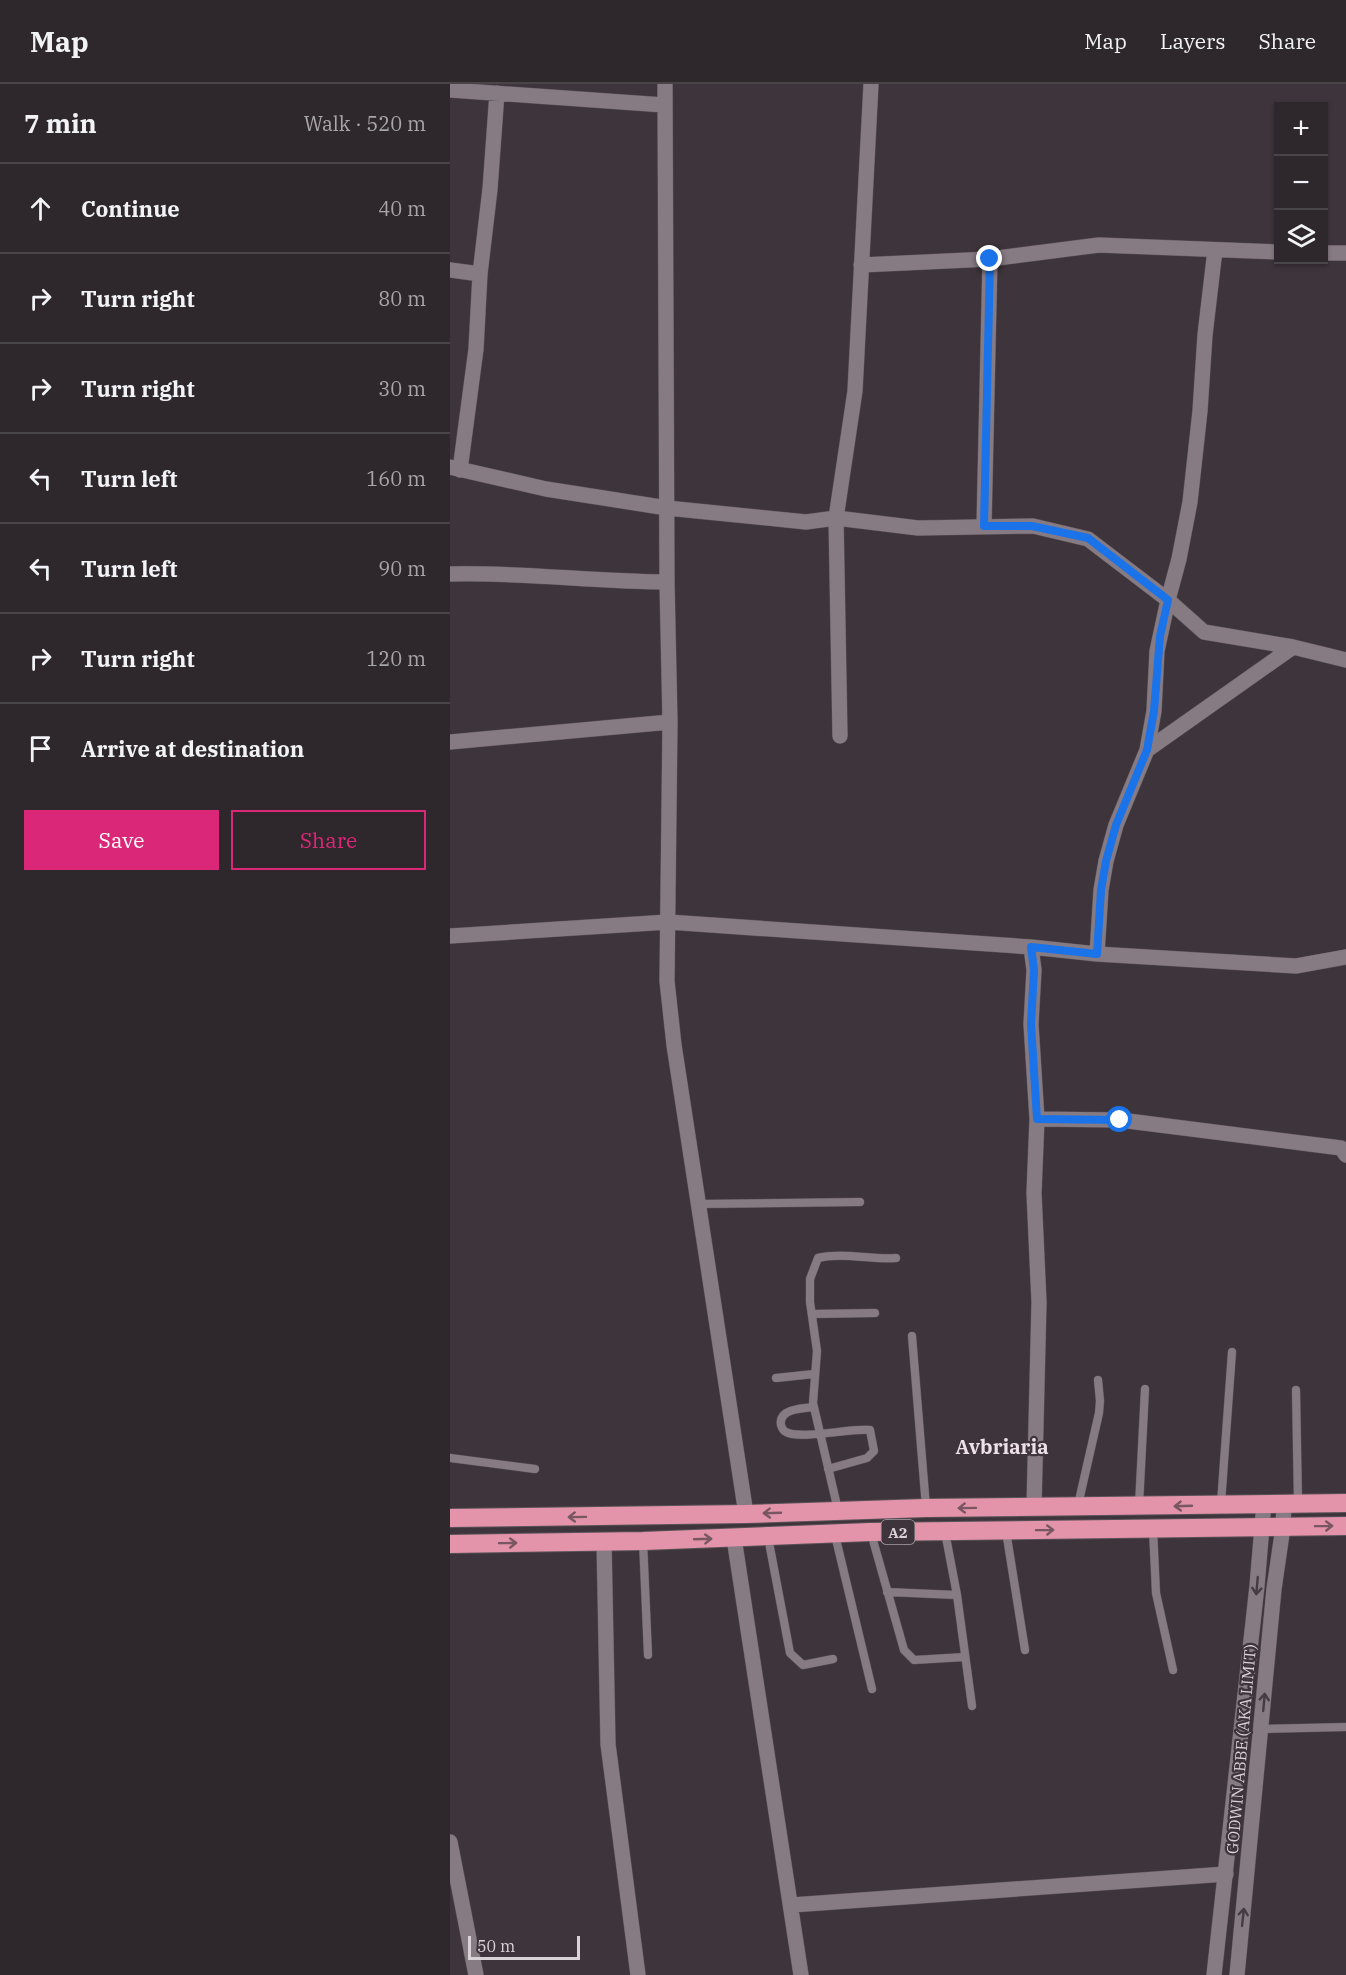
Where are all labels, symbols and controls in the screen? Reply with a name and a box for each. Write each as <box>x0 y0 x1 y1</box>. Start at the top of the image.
text: Map <box>30 23 89 60</box>
text: Map <box>1084 27 1127 55</box>
text: Layers <box>1160 27 1226 55</box>
text: Share <box>1259 27 1316 55</box>
map controls <box>1274 102 1328 264</box>
button: + <box>1274 102 1328 156</box>
text: 7 min <box>24 106 97 140</box>
text: Walk · 520 m <box>304 110 426 137</box>
button: − <box>1274 156 1328 210</box>
icon: ahead <box>24 192 57 225</box>
text: Continue <box>81 194 180 223</box>
text: 40 m <box>378 195 426 222</box>
button: layers <box>1274 210 1328 264</box>
route end <box>976 245 1002 271</box>
icon: right <box>24 282 57 315</box>
text: Turn right <box>81 284 195 313</box>
text: 80 m <box>378 285 426 312</box>
icon: right <box>24 372 57 405</box>
text: Turn right <box>81 374 195 403</box>
text: 30 m <box>378 375 426 402</box>
icon: left <box>24 462 57 495</box>
text: Turn left <box>81 464 177 493</box>
text: 160 m <box>366 465 426 492</box>
icon: left <box>24 552 57 585</box>
text: Turn left <box>81 554 177 583</box>
text: 90 m <box>378 555 426 582</box>
icon: right <box>24 642 57 675</box>
text: Turn right <box>81 644 195 673</box>
text: 120 m <box>366 645 426 672</box>
icon: arrive <box>24 732 57 765</box>
text: Arrive at destination <box>81 734 304 763</box>
button: Save <box>24 810 219 870</box>
button: Share <box>231 810 426 870</box>
route start <box>1106 1106 1132 1132</box>
district label: Avbriaria <box>955 1433 1049 1460</box>
one-way arrow <box>1173 1500 1193 1511</box>
one-way arrow <box>957 1502 977 1514</box>
one-way arrow <box>762 1508 782 1519</box>
one-way arrow <box>567 1511 587 1523</box>
road number: A2 <box>882 1520 914 1544</box>
one-way arrow <box>1314 1520 1334 1532</box>
one-way arrow <box>1035 1524 1055 1536</box>
one-way arrow <box>693 1533 713 1544</box>
one-way arrow <box>498 1537 518 1549</box>
one-way arrow <box>1251 1575 1262 1595</box>
street label: GODWIN ABBE (AKA LIMIT) <box>1222 1643 1260 1855</box>
one-way arrow <box>1258 1692 1269 1712</box>
one-way arrow <box>1238 1907 1249 1927</box>
scale bar <box>468 1933 580 1960</box>
text: 50 m <box>477 1936 515 1956</box>

